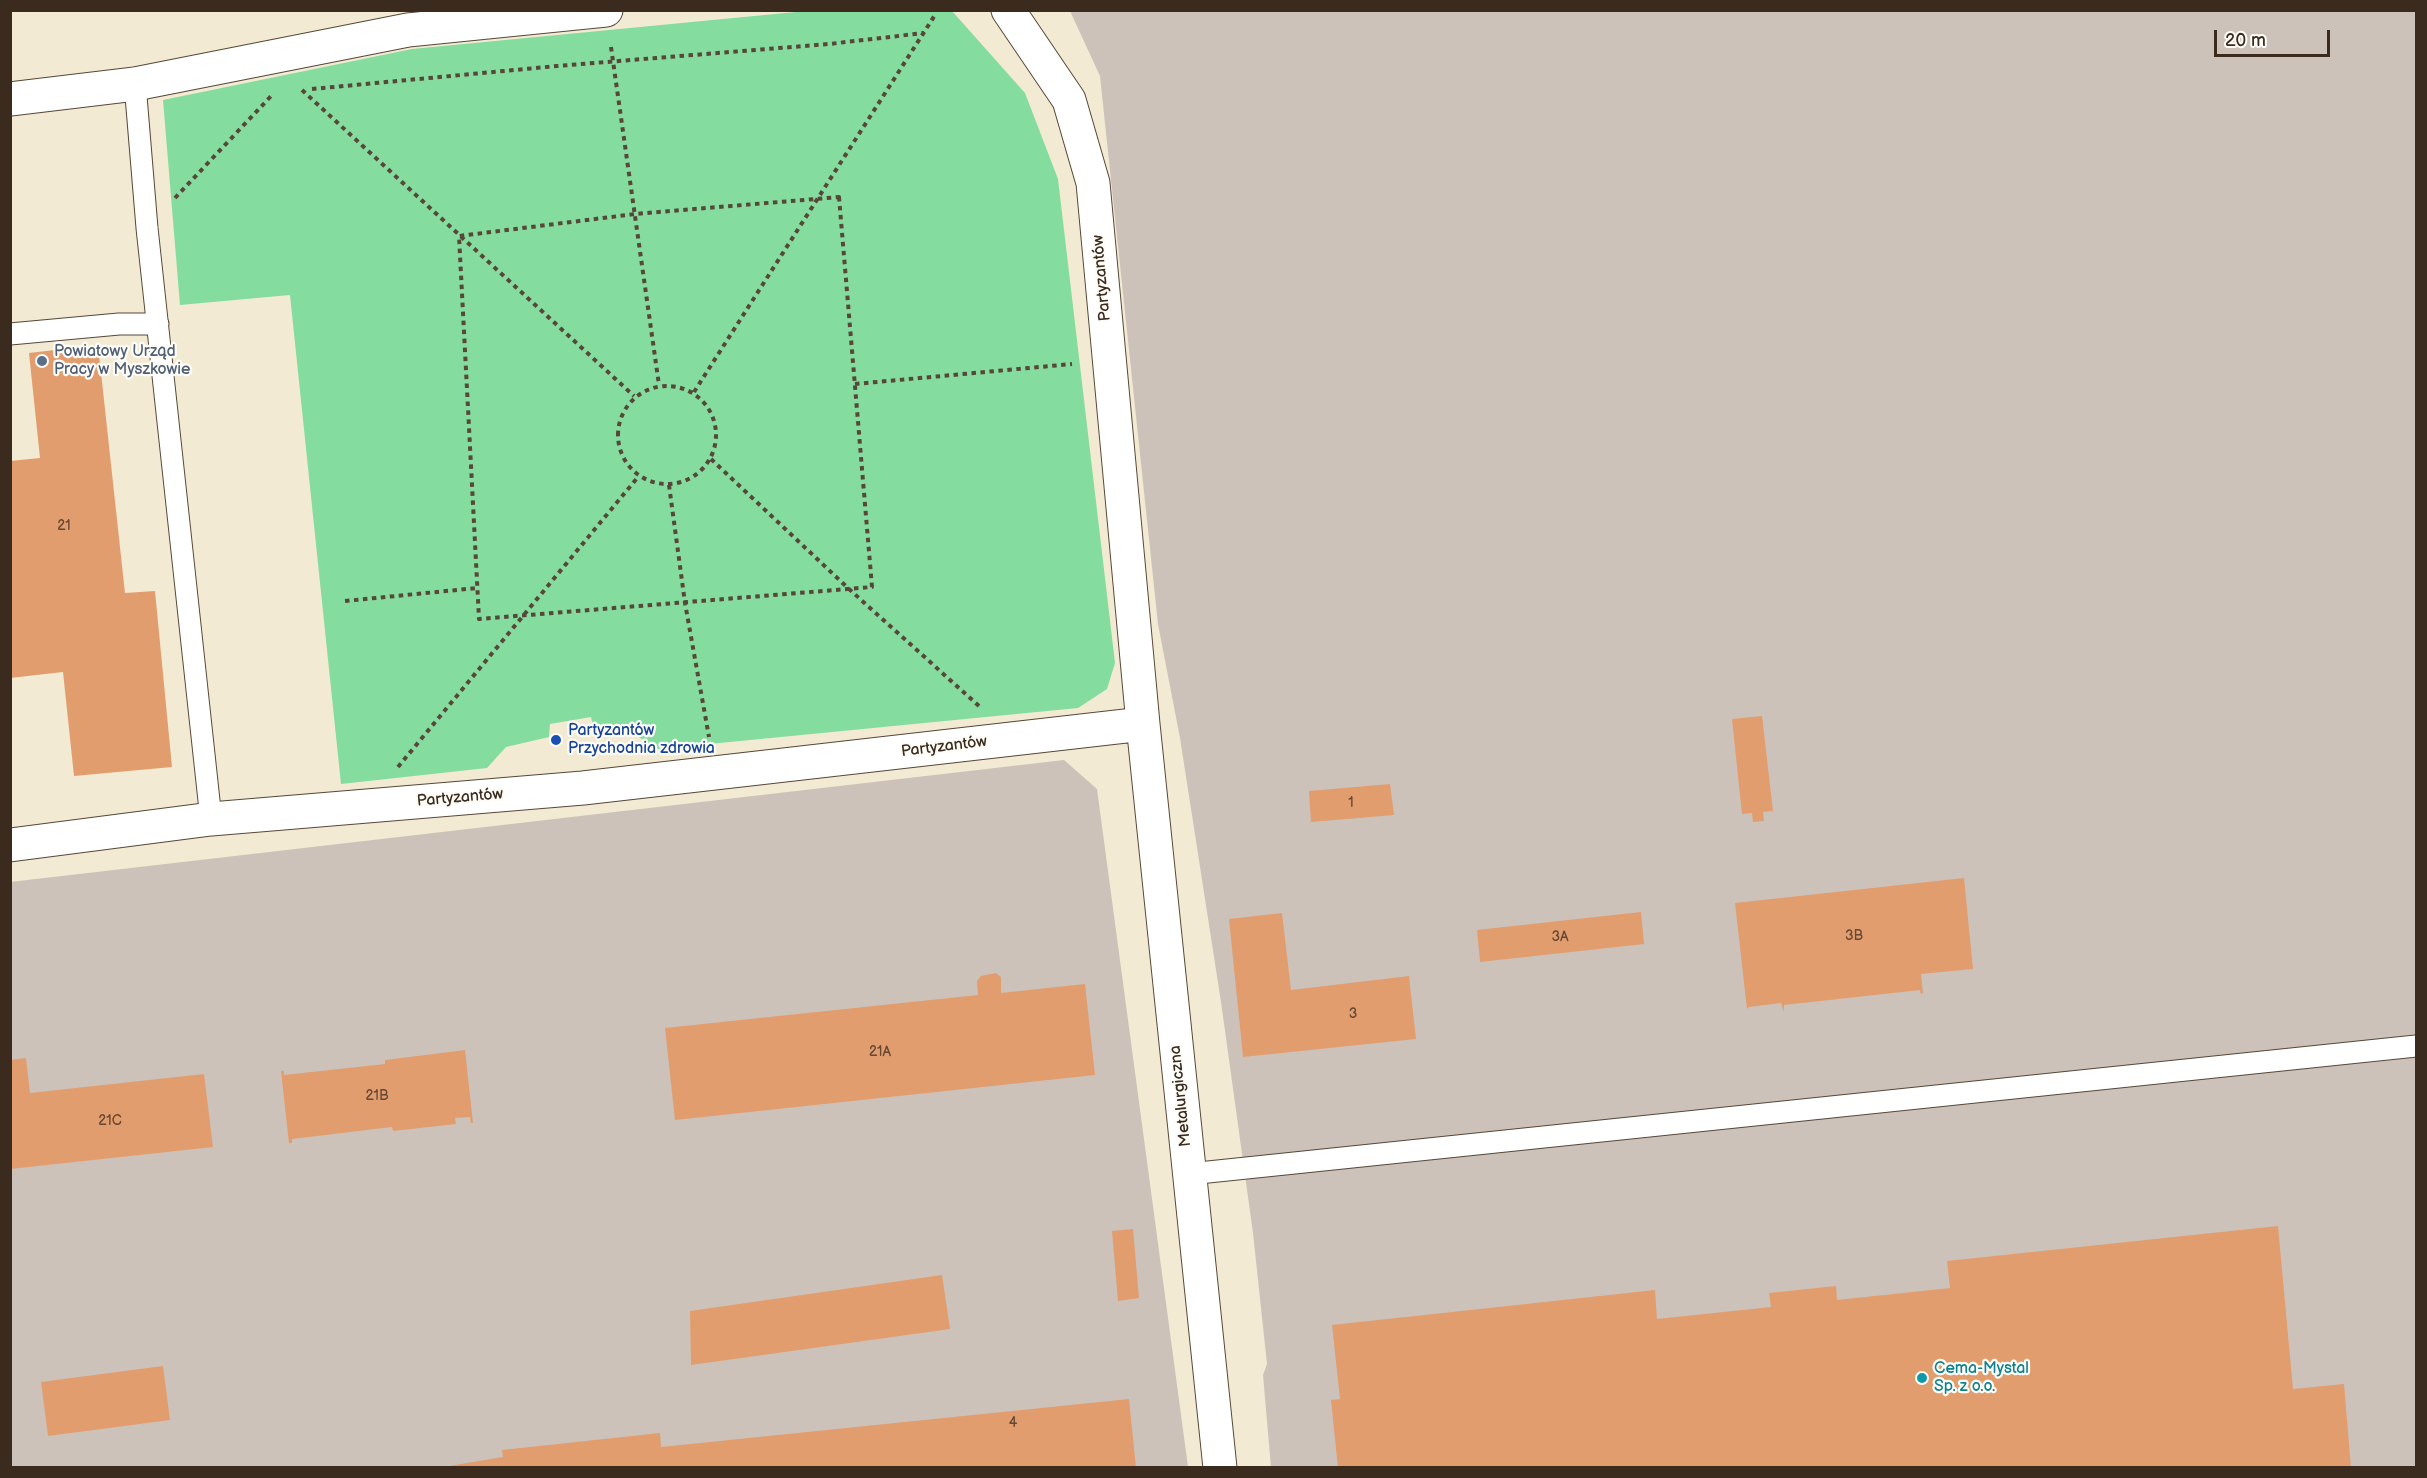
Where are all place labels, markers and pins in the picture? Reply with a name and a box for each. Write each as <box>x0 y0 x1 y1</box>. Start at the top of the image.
place label: Powiatowy Urząd Pracy w Myszkowie <box>54 342 191 380</box>
marker: Powiatowy Urząd Pracy w Myszkowie <box>35 354 49 368</box>
place label: Partyzantów Przychodnia zdrowia <box>568 721 715 759</box>
marker: Partyzantów Przychodnia zdrowia <box>549 733 563 747</box>
place label: Cema-Mystal Sp. z o.o. <box>1934 1359 2029 1397</box>
marker: Cema-Mystal Sp. z o.o. <box>1915 1371 1929 1385</box>

